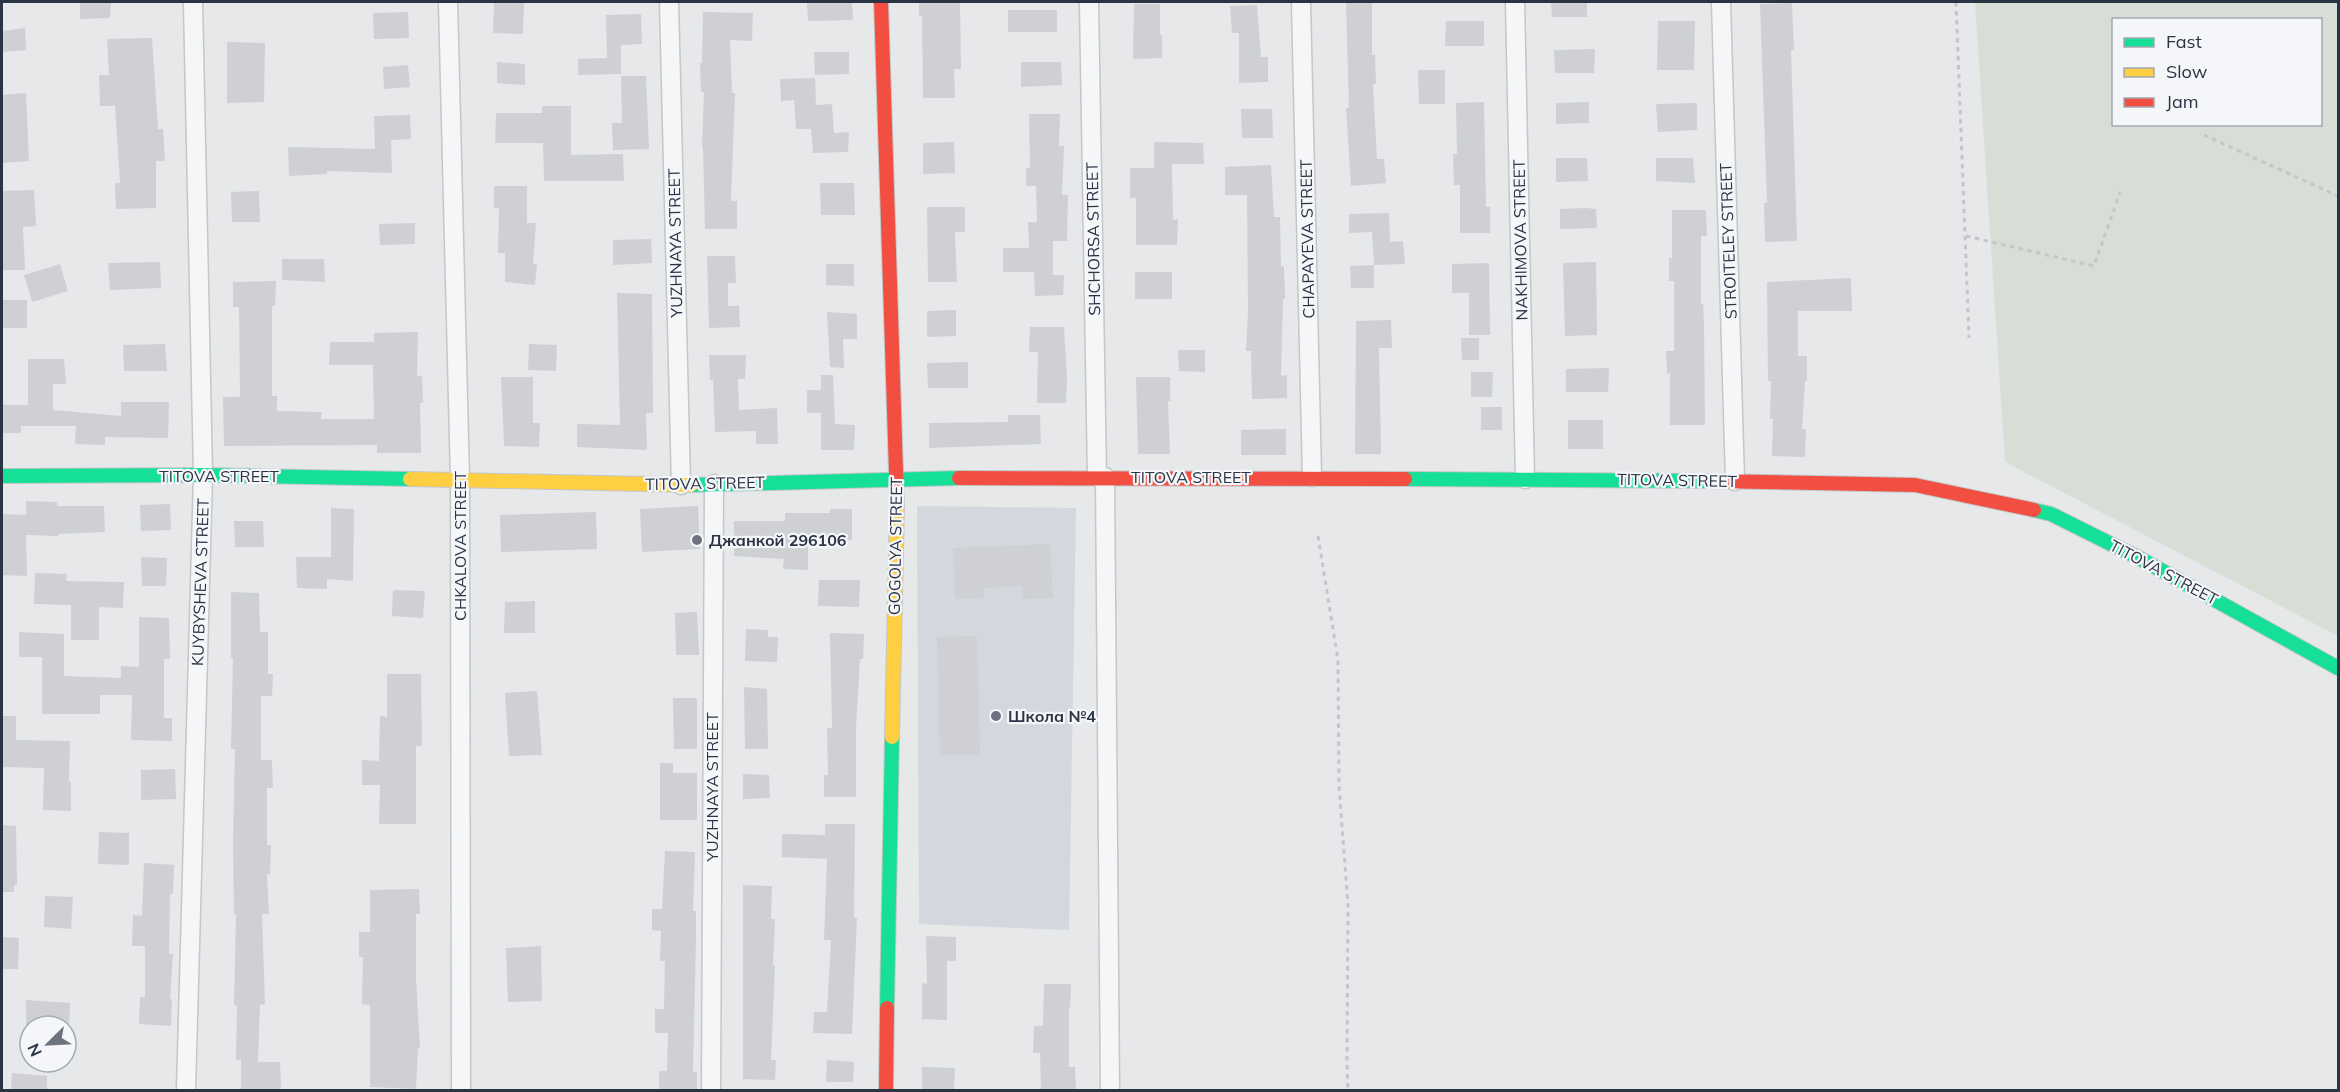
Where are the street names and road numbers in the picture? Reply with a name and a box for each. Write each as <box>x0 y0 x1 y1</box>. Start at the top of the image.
street label: CHAPAYEVA STREET <box>1296 159 1318 319</box>
street label: NAKHIMOVA STREET <box>1509 159 1531 321</box>
street label: SHCHORSA STREET <box>1082 162 1104 316</box>
street label: STROITELEY STREET <box>1715 162 1741 320</box>
street label: YUZHNAYA STREET <box>664 168 686 319</box>
street label: TITOVA STREET <box>159 466 279 486</box>
street label: TITOVA STREET <box>1131 467 1251 487</box>
street label: TITOVA STREET <box>1617 469 1737 491</box>
street label: CHKALOVA STREET <box>450 471 470 621</box>
street label: TITOVA STREET <box>645 472 765 494</box>
street label: GOGOLYA STREET <box>884 476 906 615</box>
street label: KUYBYSHEVA STREET <box>187 497 213 666</box>
street label: TITOVA STREET <box>2106 535 2222 609</box>
street label: YUZHNAYA STREET <box>702 712 722 863</box>

